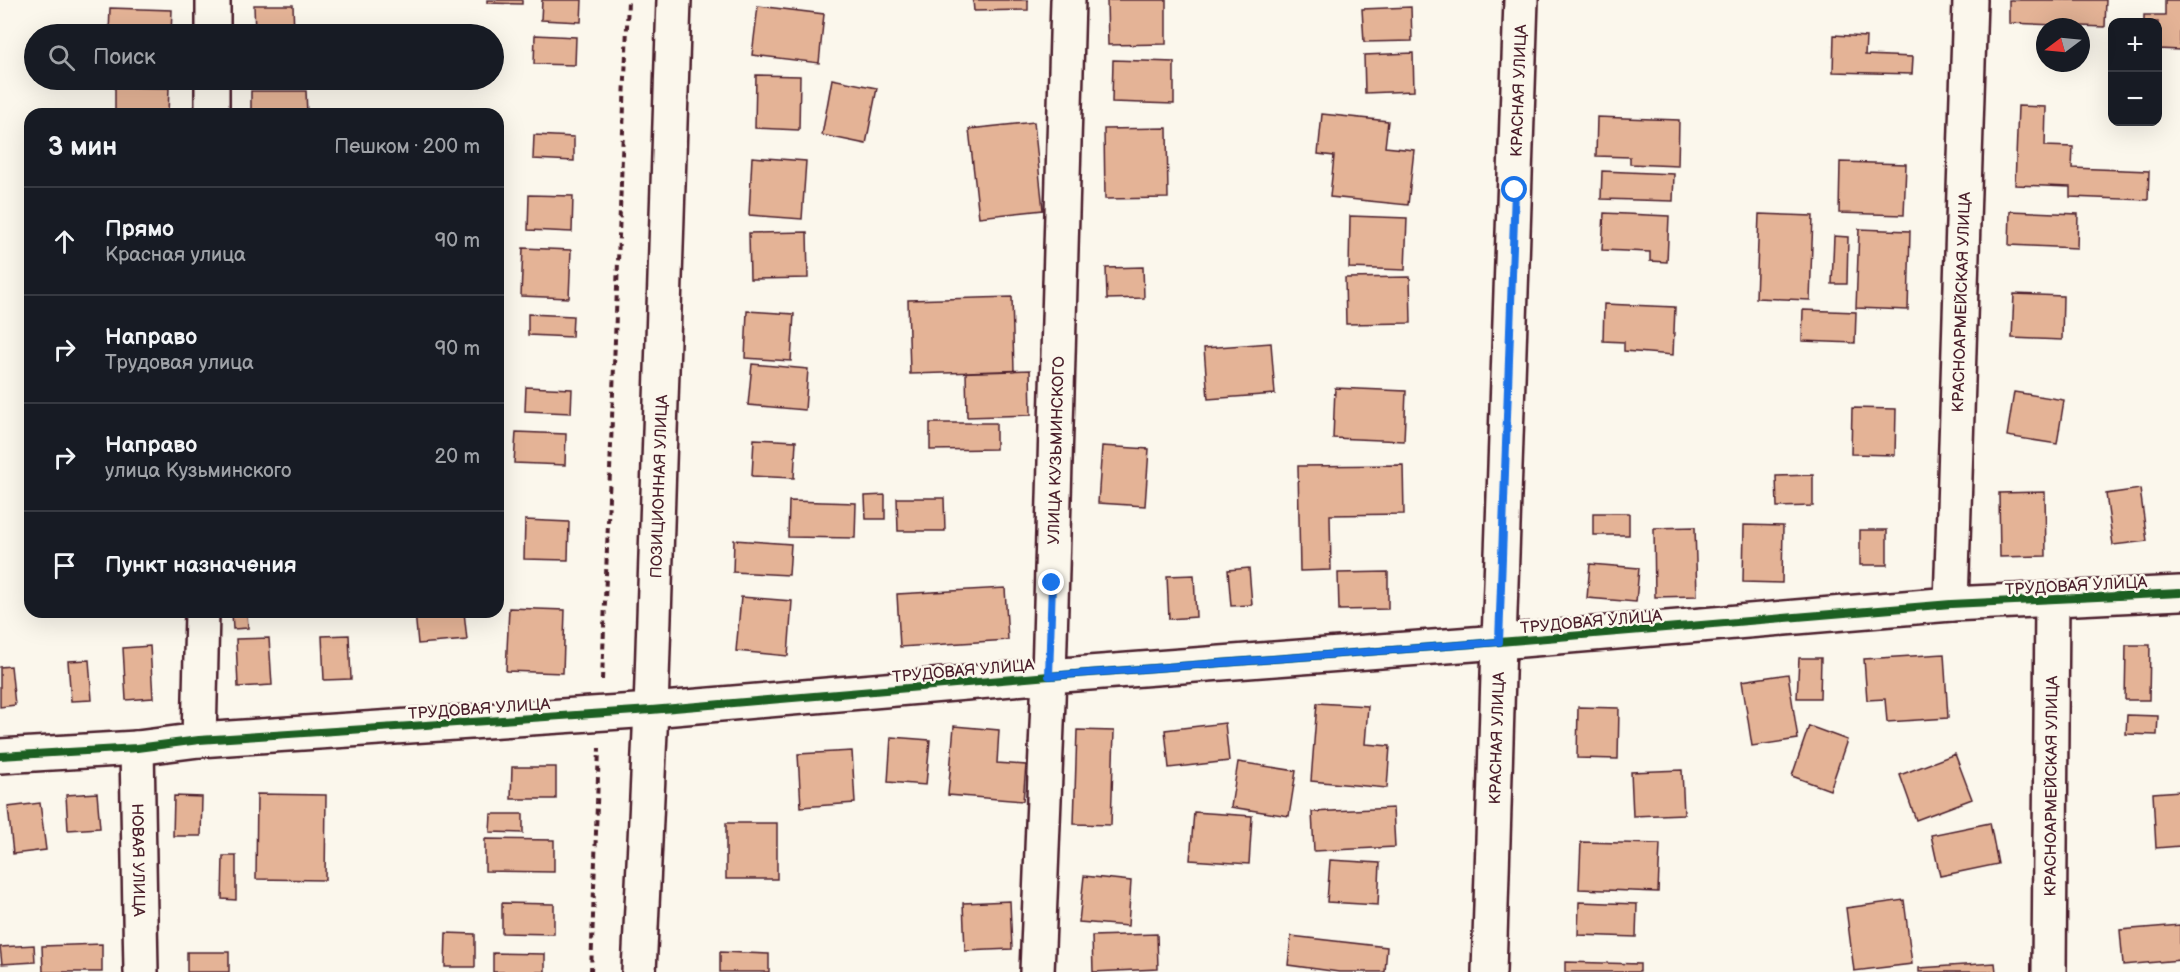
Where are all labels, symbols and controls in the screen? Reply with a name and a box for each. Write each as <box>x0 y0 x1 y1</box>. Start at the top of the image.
north arrow <box>2036 18 2090 72</box>
map controls <box>2108 18 2162 126</box>
button: + <box>2108 18 2162 72</box>
search box <box>24 24 504 90</box>
street label: КРАСНАЯ УЛИЦА <box>1508 24 1531 157</box>
icon: search <box>45 41 78 74</box>
text: Поиск <box>93 44 156 71</box>
button: − <box>2108 72 2162 126</box>
text: 3 мин <box>48 132 117 163</box>
text: Пешком · 200 m <box>334 135 480 159</box>
route start <box>1501 176 1527 202</box>
street label: КРАСНОАРМЕЙСКАЯ УЛИЦА <box>1949 191 1975 413</box>
text: Прямо <box>105 216 174 243</box>
icon: ahead <box>48 225 81 258</box>
text: 90 m <box>435 229 480 253</box>
text: Красная улица <box>105 243 246 267</box>
text: Направо <box>105 324 197 351</box>
icon: right <box>48 333 81 366</box>
text: 90 m <box>435 337 480 361</box>
text: Трудовая улица <box>105 351 254 375</box>
street label: УЛИЦА КУЗЬМИНСКОГО <box>1045 355 1069 545</box>
street label: ПОЗИЦИОННАЯ УЛИЦА <box>647 394 672 579</box>
text: Направо <box>105 432 197 459</box>
icon: right <box>48 441 81 474</box>
text: 20 m <box>435 445 480 469</box>
text: улица Кузьминского <box>105 459 291 483</box>
icon: arrive <box>48 549 81 582</box>
text: Пункт назначения <box>105 552 297 579</box>
route end <box>1038 569 1064 595</box>
street label: ТРУДОВАЯ УЛИЦА <box>2005 573 2148 600</box>
street label: ТРУДОВАЯ УЛИЦА <box>1519 607 1663 638</box>
street label: ТРУДОВАЯ УЛИЦА <box>891 656 1035 687</box>
street label: КРАСНАЯ УЛИЦА <box>1486 671 1509 805</box>
street label: КРАСНОАРМЕЙСКАЯ УЛИЦА <box>2042 675 2062 896</box>
street label: ТРУДОВАЯ УЛИЦА <box>407 695 551 724</box>
street label: НОВАЯ УЛИЦА <box>127 803 148 917</box>

